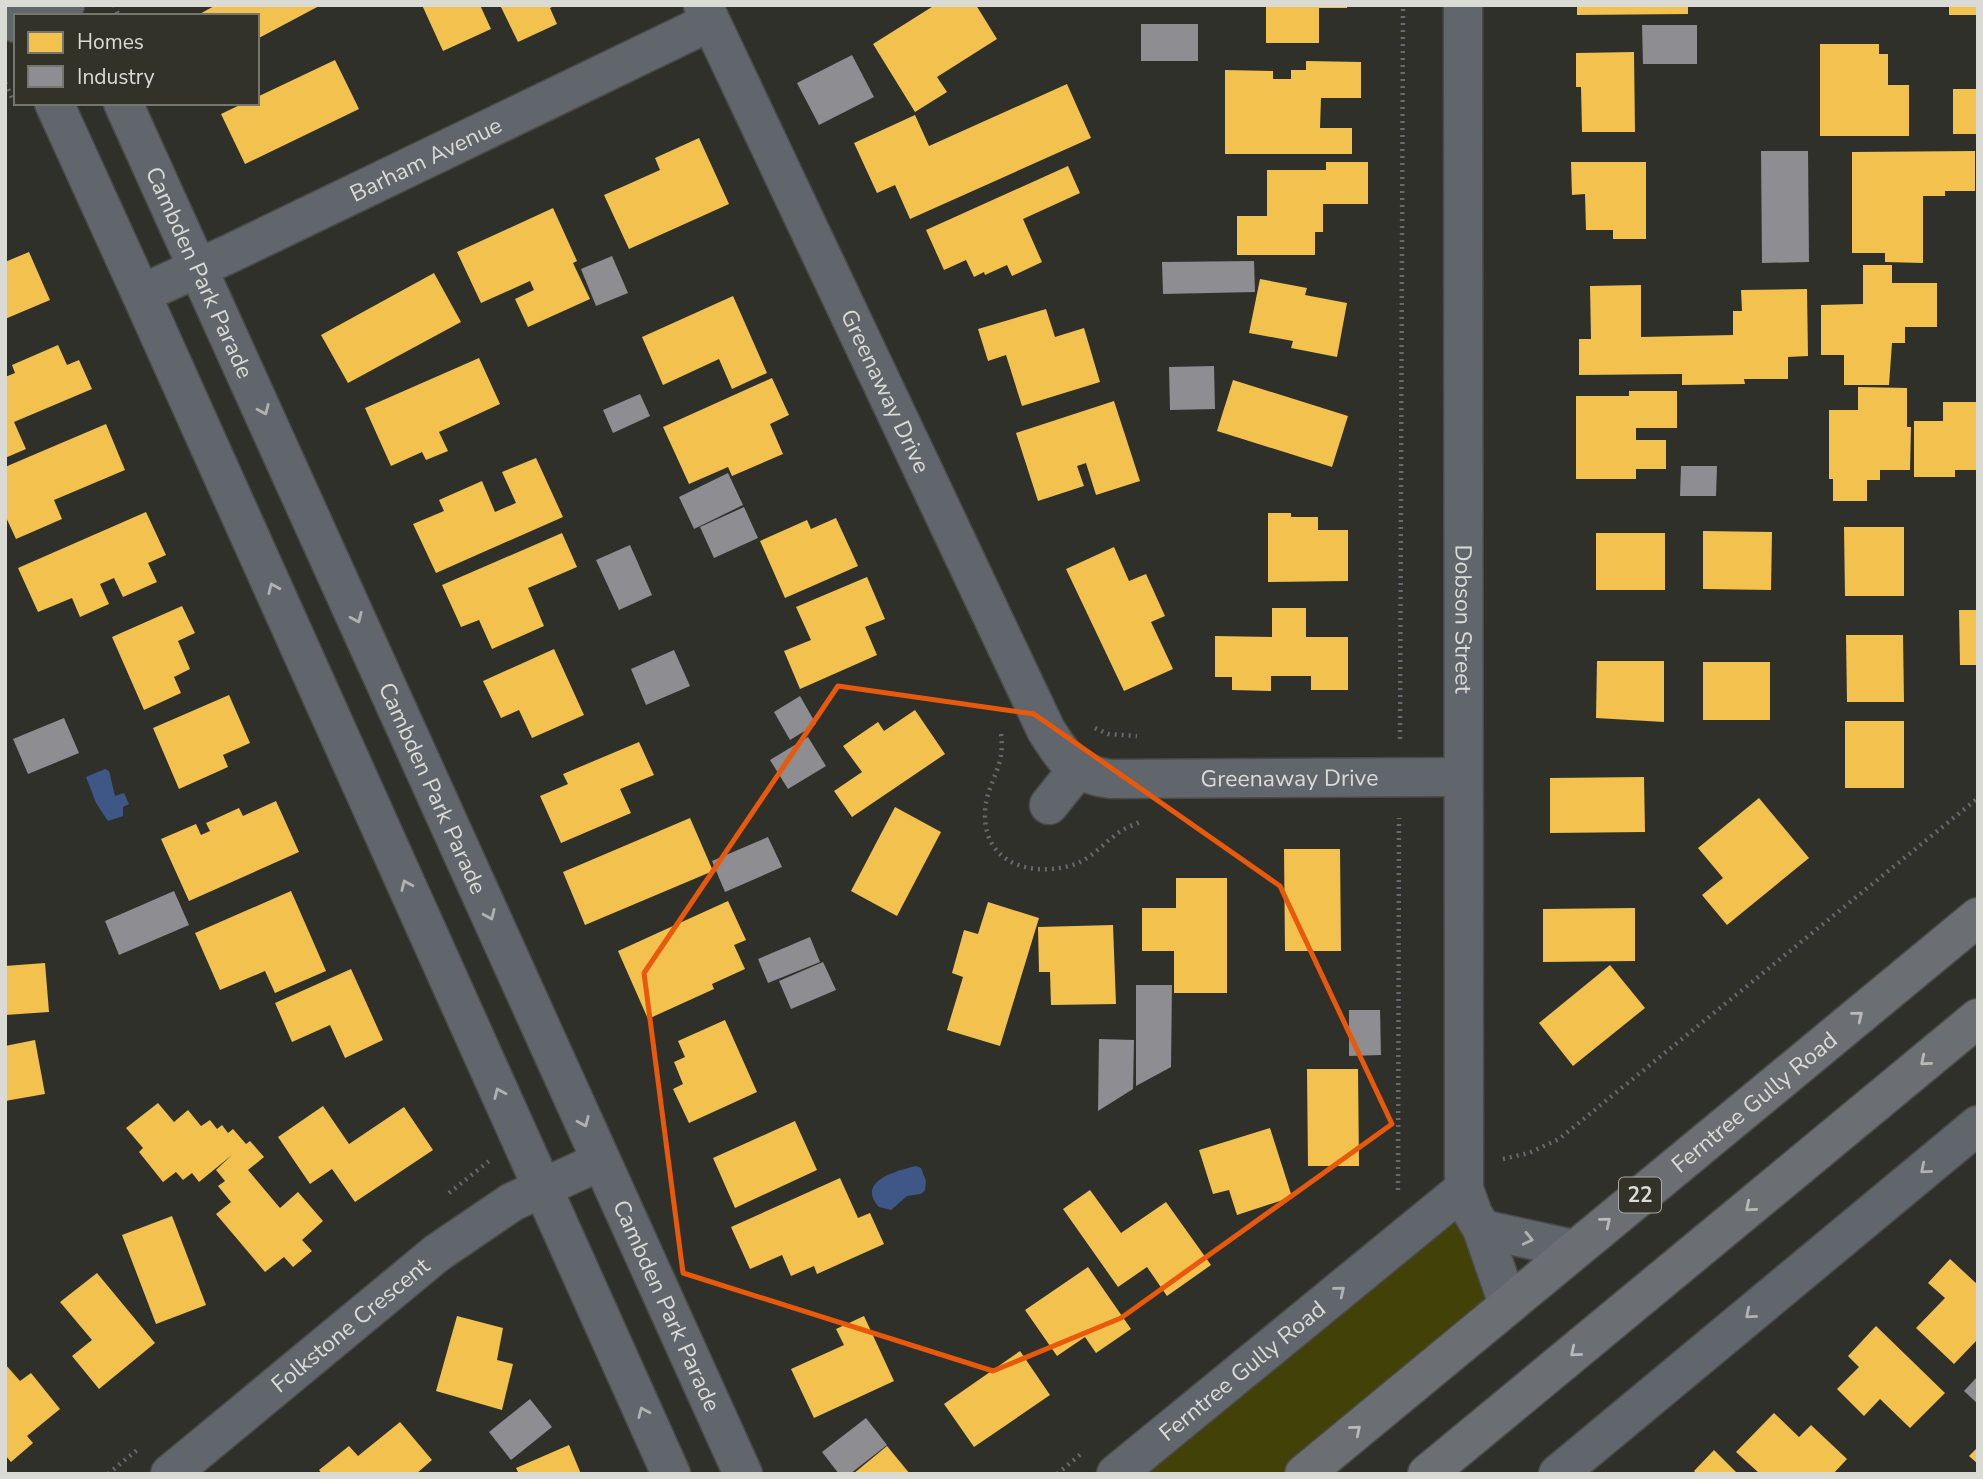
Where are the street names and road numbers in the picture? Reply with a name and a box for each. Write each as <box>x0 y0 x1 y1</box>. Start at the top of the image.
street label: Barham Avenue <box>345 110 507 209</box>
street label: Cambden Park Parade <box>138 162 261 383</box>
street label: Greenaway Drive <box>833 304 937 478</box>
street label: Dobson Street <box>1447 544 1479 694</box>
street label: Cambden Park Parade <box>371 678 494 899</box>
street label: Greenaway Drive <box>1200 762 1379 794</box>
street label: Ferntree Gully Road <box>1665 1025 1844 1180</box>
road number: 22 <box>1619 1178 1661 1212</box>
street label: Cambden Park Parade <box>605 1195 728 1417</box>
street label: Folkstone Crescent <box>265 1250 437 1400</box>
street label: Ferntree Gully Road <box>1153 1294 1332 1449</box>

